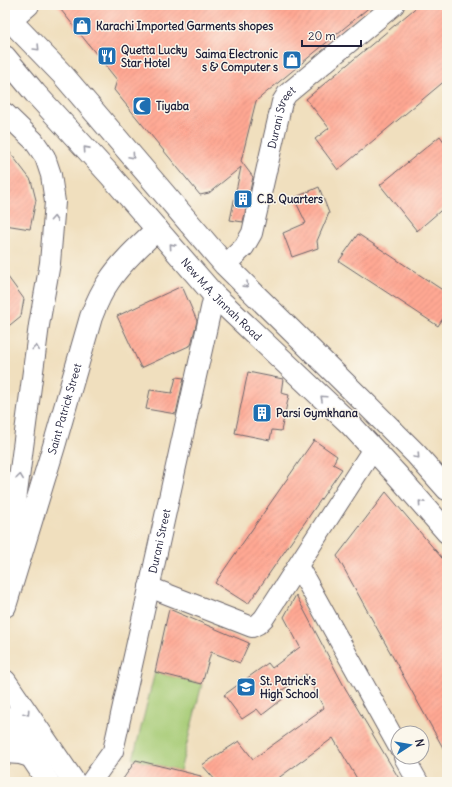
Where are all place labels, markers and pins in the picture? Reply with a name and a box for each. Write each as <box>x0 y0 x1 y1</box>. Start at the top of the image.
shop icon: Karachi Imported Garments shopes <box>71 15 93 37</box>
place label: Karachi Imported Garments shopes <box>96 19 273 34</box>
place label: Quetta Lucky Star Hotel <box>121 43 188 70</box>
restaurant icon: Quetta Lucky Star Hotel <box>96 45 118 67</box>
place label: Saima Electronic s & Computer s <box>195 47 278 75</box>
shop icon: Saima Electronic s & Computer s <box>281 49 303 71</box>
mosque icon: Tiyaba <box>131 95 153 117</box>
place label: Tiyaba <box>156 99 190 114</box>
building icon: C.B. Quarters <box>232 188 254 210</box>
place label: C.B. Quarters <box>257 192 323 206</box>
building icon: Parsi Gymkhana <box>251 402 273 424</box>
place label: Parsi Gymkhana <box>276 406 359 421</box>
place label: St. Patrick's High School <box>260 674 318 702</box>
school or university icon: St. Patrick's High School <box>235 676 257 698</box>

